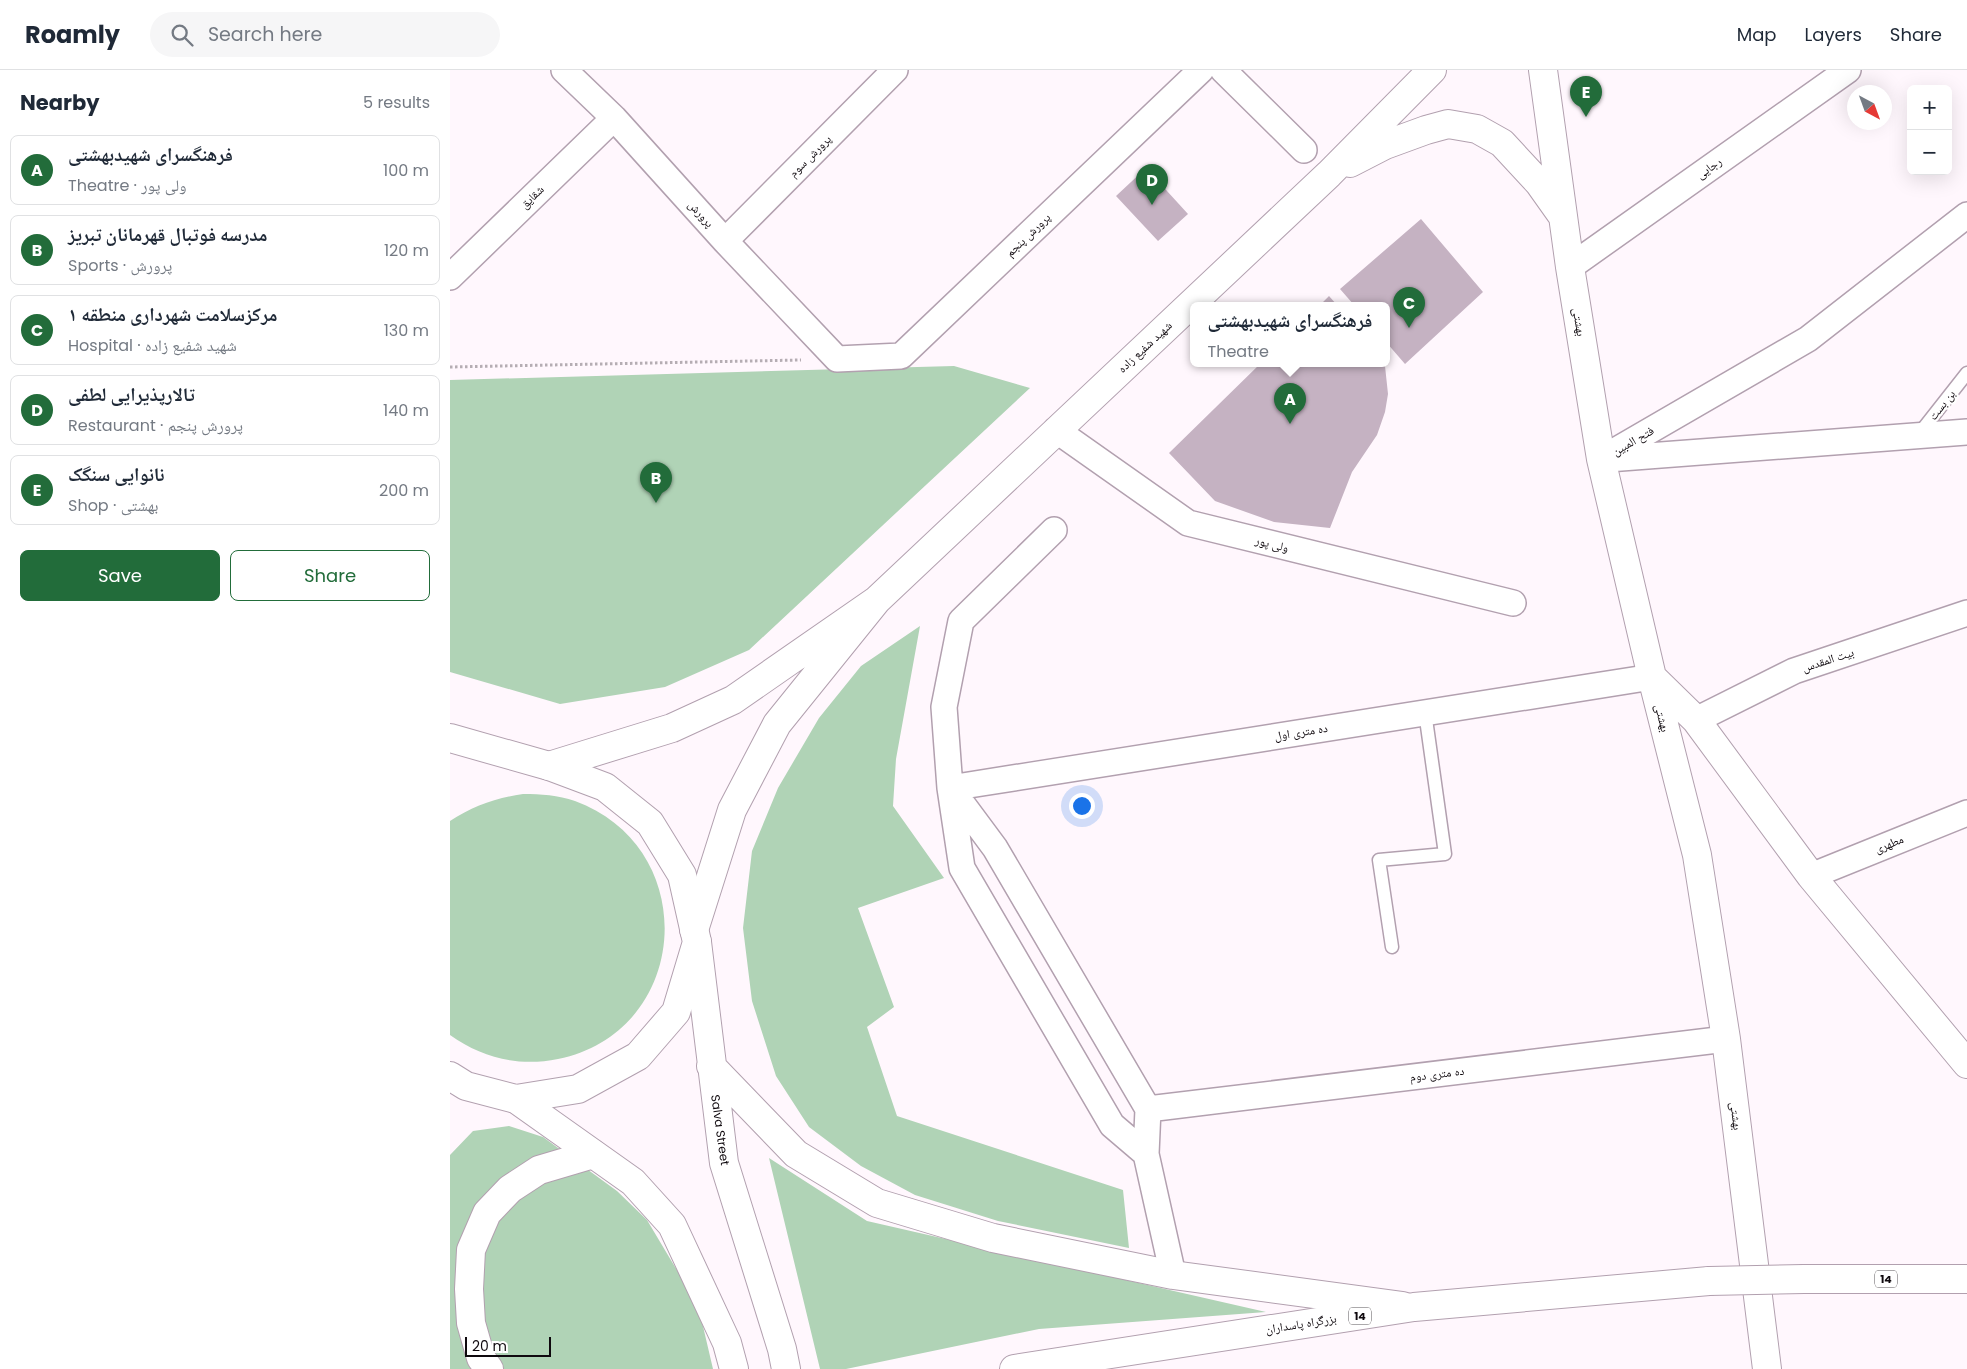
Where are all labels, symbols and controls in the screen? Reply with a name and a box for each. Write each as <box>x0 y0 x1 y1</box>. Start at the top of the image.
search box <box>150 12 500 57</box>
text: Roamly <box>25 18 120 51</box>
icon: search <box>168 21 196 49</box>
text: Search here <box>208 21 322 48</box>
text: Map <box>1737 22 1777 47</box>
text: Layers <box>1805 22 1862 47</box>
text: Share <box>1890 22 1942 47</box>
pin: E <box>1570 76 1602 117</box>
north arrow <box>1847 85 1892 130</box>
map controls <box>1907 85 1952 175</box>
button: + <box>1907 85 1952 130</box>
text: Nearby <box>20 88 100 117</box>
text: 5 results <box>363 91 430 114</box>
street label: پرورش سوم <box>785 130 835 181</box>
button: − <box>1907 130 1952 175</box>
text: فرهنگسرای شهیدبهشتی <box>68 141 233 168</box>
street label: رجایی <box>1693 152 1725 182</box>
text: A <box>31 159 43 182</box>
text: 100 m <box>383 159 429 182</box>
pin: D <box>1136 164 1168 205</box>
text: Theatre · ولی پور <box>68 174 187 197</box>
street label: شقایق <box>516 181 547 212</box>
street label: پرورش <box>685 196 718 231</box>
street label: پرورش پنجم <box>1001 209 1054 260</box>
text: مدرسه فوتبال قهرمانان تبریز <box>68 221 268 248</box>
text: B <box>32 239 42 262</box>
text: 120 m <box>384 239 429 262</box>
text: Sports · پرورش <box>68 254 172 277</box>
pin: C <box>1393 287 1425 328</box>
text: مرکزسلامت شهرداری منطقه ۱ <box>68 301 277 328</box>
popup <box>1190 302 1390 367</box>
text: فرهنگسرای شهیدبهشتی <box>1208 307 1372 334</box>
street label: بهشتی <box>1569 307 1590 337</box>
street label: شهید شفیع زاده <box>1114 317 1176 376</box>
text: C <box>31 319 43 342</box>
text: 130 m <box>384 319 429 342</box>
text: Hospital · شهید شفیع زاده <box>68 334 237 357</box>
text: Theatre <box>1208 340 1269 363</box>
text: تالارپذیرایی لطفی <box>68 381 195 408</box>
pin: A <box>1274 383 1306 424</box>
street label: بن بست <box>1924 386 1959 424</box>
text: D <box>31 399 43 422</box>
text: 140 m <box>383 399 429 422</box>
text: Restaurant · پرورش پنجم <box>68 414 243 437</box>
street label: فتح المبین <box>1609 422 1657 459</box>
text: نانوایی سنگک <box>68 461 165 488</box>
pin: B <box>640 462 672 503</box>
text: E <box>33 479 41 502</box>
text: 200 m <box>379 479 429 502</box>
text: Shop · بهشتی <box>68 494 158 517</box>
street label: ولی پور <box>1253 531 1291 556</box>
button: Save <box>20 550 220 601</box>
button: Share <box>230 550 430 601</box>
street label: بیت المقدس <box>1800 643 1856 676</box>
street label: بهشتی <box>1651 702 1674 734</box>
street label: ده متری اول <box>1273 719 1329 744</box>
your location <box>1069 793 1095 819</box>
street label: مطهری <box>1872 830 1906 857</box>
street label: ده متری دوم <box>1409 1062 1465 1085</box>
street label: Salva Street <box>707 1093 734 1166</box>
street label: بهشتی <box>1726 1101 1747 1131</box>
road number: 14 <box>1875 1270 1897 1288</box>
road number: 14 <box>1349 1308 1371 1324</box>
street label: بزرگراه پاسداران <box>1264 1310 1338 1338</box>
scale bar <box>465 1334 551 1357</box>
text: 20 m <box>472 1336 507 1356</box>

